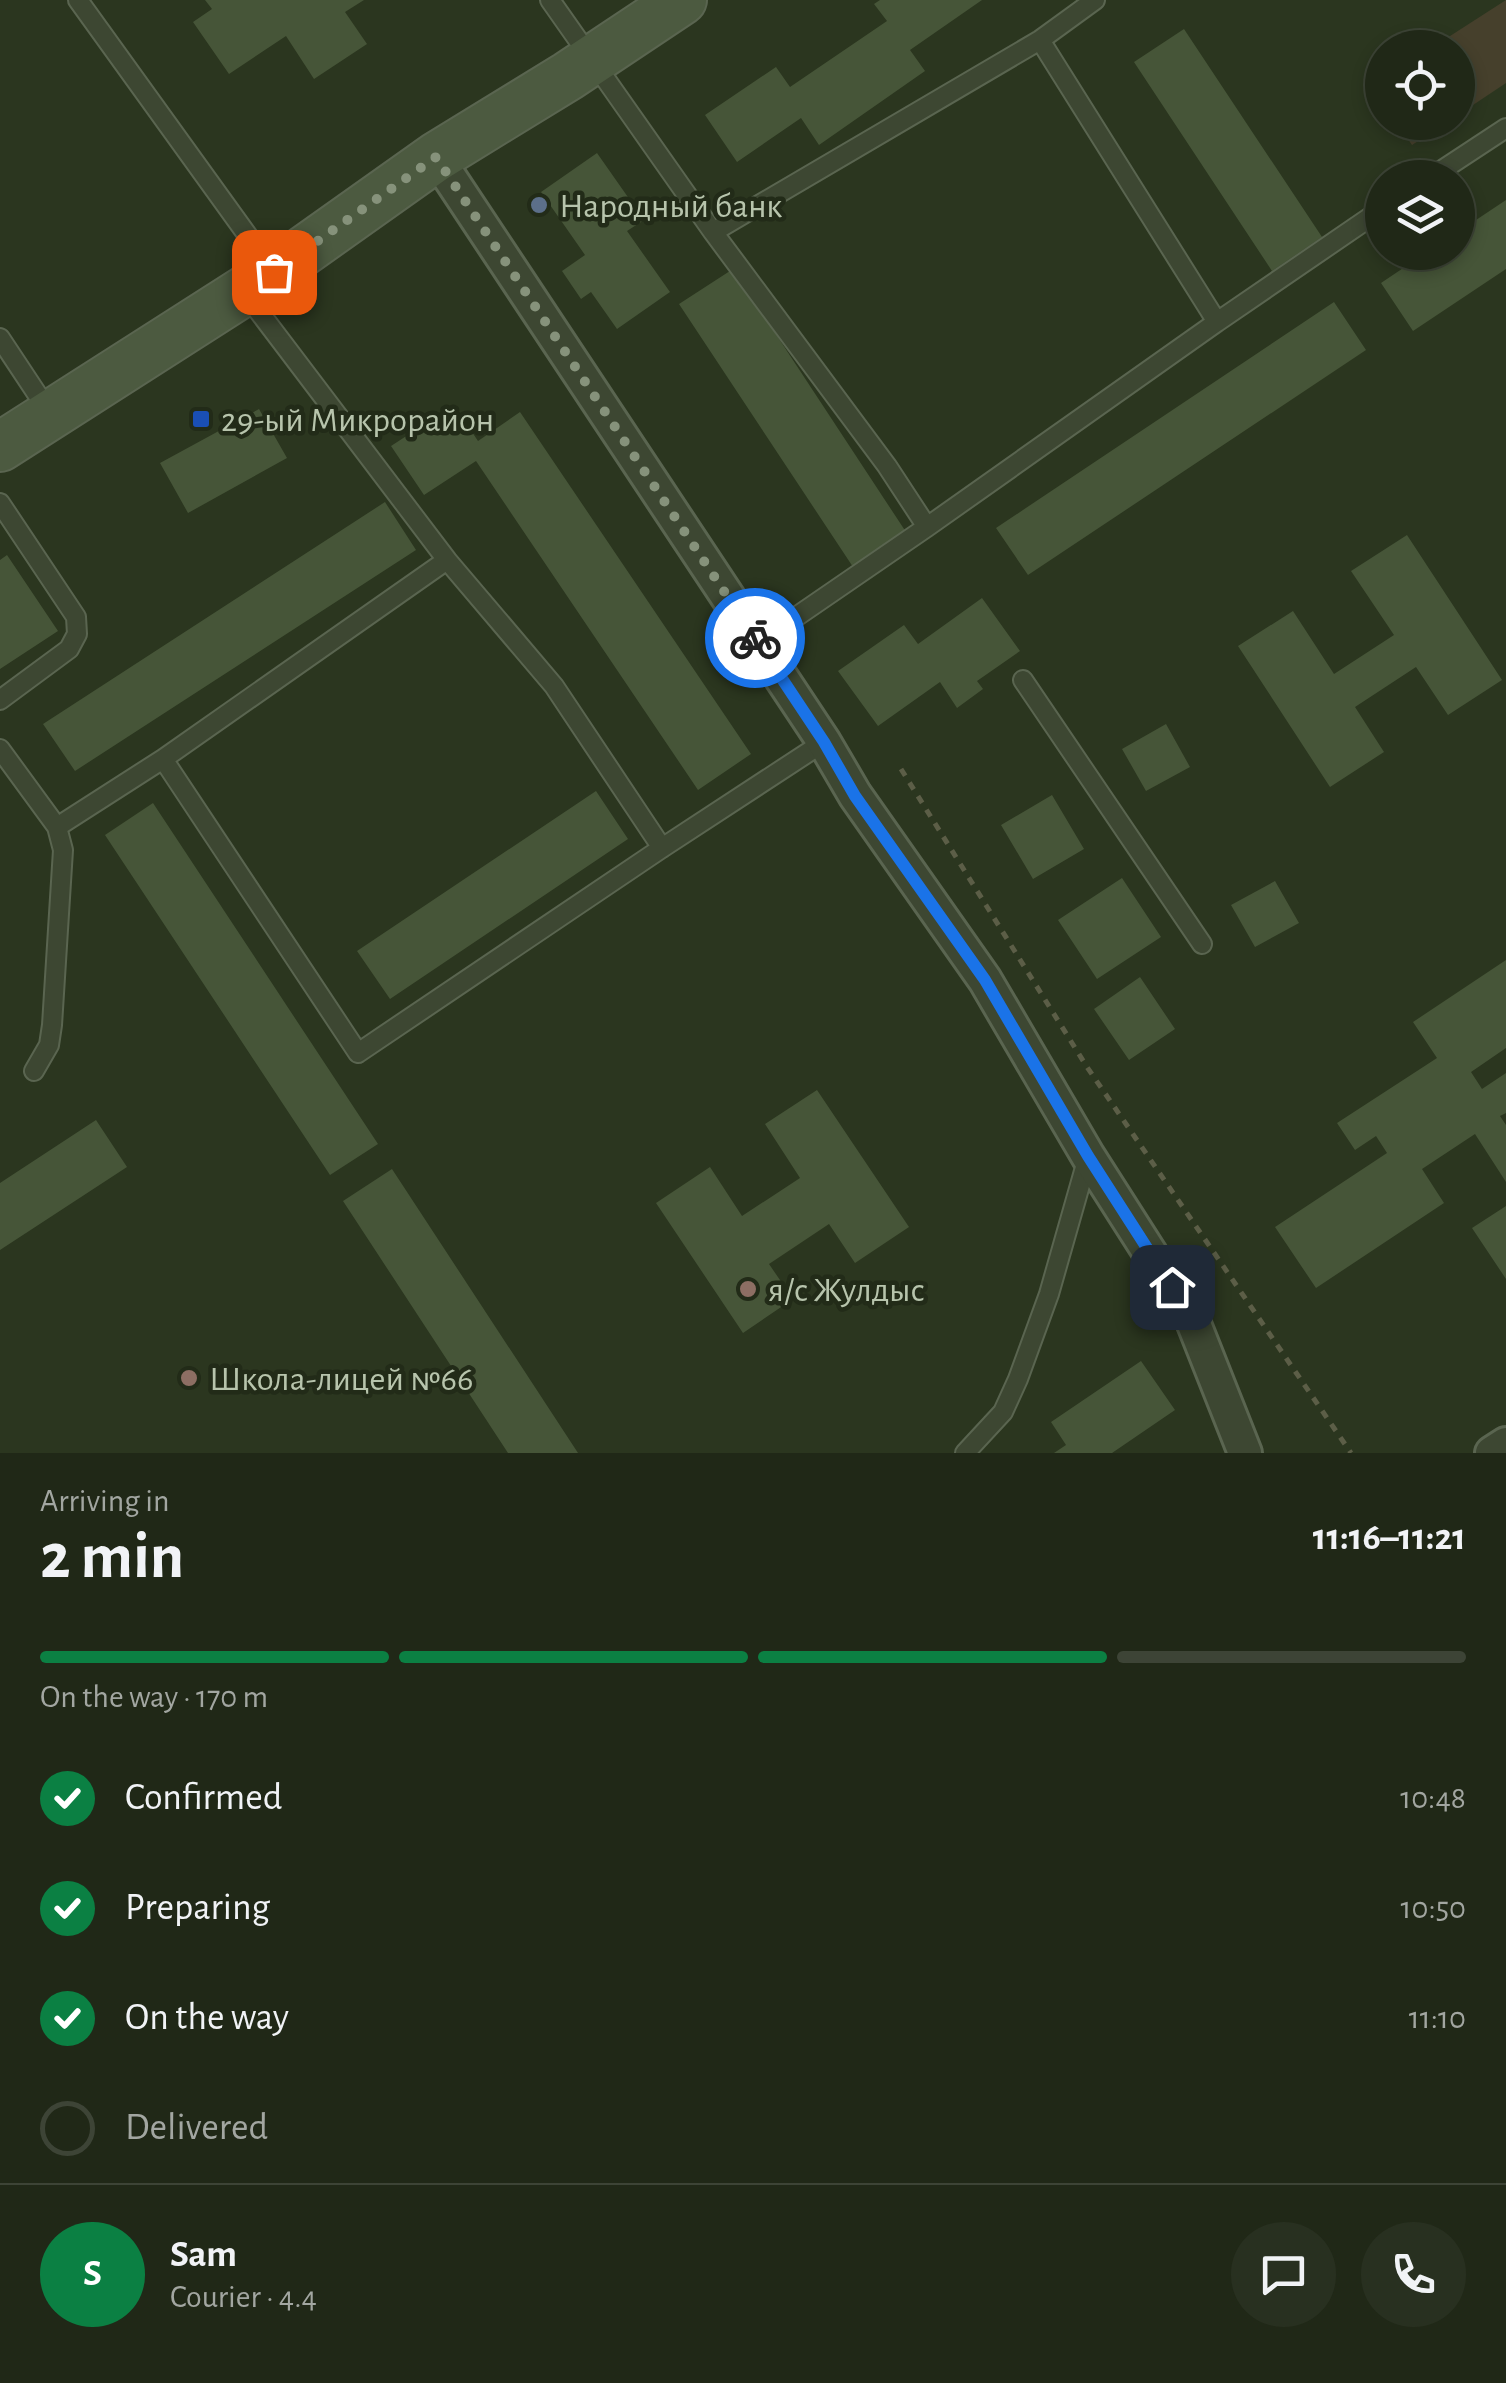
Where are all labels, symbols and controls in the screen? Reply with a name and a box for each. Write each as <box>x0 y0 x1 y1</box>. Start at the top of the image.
map controls <box>1365 30 1475 270</box>
button: locate <box>1365 30 1475 140</box>
button: layers <box>1365 160 1475 270</box>
place label: Народный банк <box>559 189 782 224</box>
marker: Народный банк <box>528 194 550 216</box>
pin <box>232 230 317 315</box>
icon: bag <box>247 245 302 300</box>
place label: 29-ый Микрорайон <box>221 403 494 438</box>
marker: 29-ый Микрорайон <box>190 408 212 430</box>
courier <box>705 588 805 688</box>
icon: bike <box>728 611 783 666</box>
pin <box>1130 1245 1215 1330</box>
icon: home <box>1145 1260 1200 1315</box>
place label: я/c Жулдыс <box>768 1273 925 1308</box>
marker: я/c Жулдыс <box>737 1278 759 1300</box>
place label: Школа-лицей №66 <box>209 1362 473 1397</box>
marker: Школа-лицей №66 <box>178 1367 200 1389</box>
text: Arriving in <box>40 1485 169 1517</box>
text: 11:16–11:21 <box>1313 1519 1466 1557</box>
text: 2 min <box>40 1525 184 1590</box>
text: On the way · 170 m <box>40 1681 268 1713</box>
icon: check <box>40 1771 95 1826</box>
text: Confirmed <box>125 1779 282 1817</box>
text: 10:48 <box>1400 1782 1466 1814</box>
icon: check <box>40 1881 95 1936</box>
text: Preparing <box>125 1889 270 1927</box>
text: 10:50 <box>1400 1892 1466 1924</box>
icon: check <box>40 1991 95 2046</box>
text: On the way <box>125 1999 289 2037</box>
text: 11:10 <box>1409 2002 1466 2034</box>
text: Delivered <box>125 2109 268 2147</box>
button: chat <box>1231 2222 1336 2327</box>
button: phone <box>1361 2222 1466 2327</box>
text: Sam <box>170 2236 237 2274</box>
text: S <box>83 2255 102 2293</box>
text: Courier · 4.4 <box>170 2281 317 2313</box>

